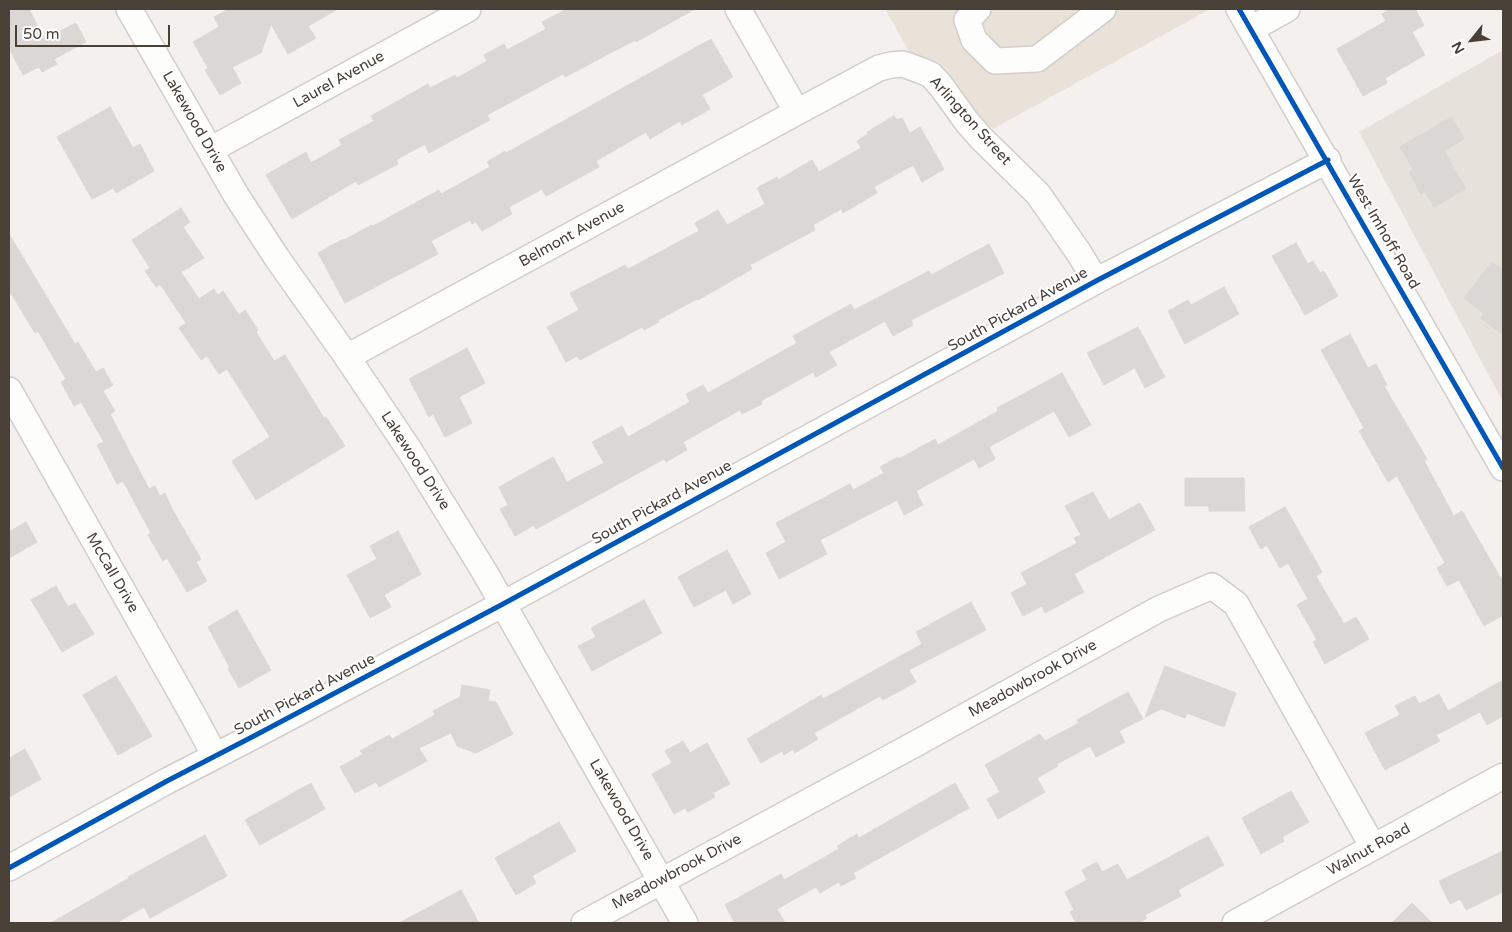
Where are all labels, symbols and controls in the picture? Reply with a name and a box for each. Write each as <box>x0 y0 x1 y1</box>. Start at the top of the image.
scale bar <box>18 15 172 47</box>
north arrow <box>1447 15 1497 65</box>
text: 50 m <box>23 25 60 43</box>
text: N <box>1448 38 1469 57</box>
street label: Laurel Avenue <box>290 48 388 112</box>
street label: Lakewood Drive <box>158 68 230 176</box>
street label: Arlington Street <box>925 73 1015 169</box>
street label: West Imhoff Road <box>1343 172 1423 292</box>
street label: Belmont Avenue <box>516 199 628 271</box>
street label: South Pickard Avenue <box>945 264 1091 356</box>
street label: Lakewood Drive <box>376 408 454 514</box>
street label: South Pickard Avenue <box>589 457 735 549</box>
street label: McCall Drive <box>82 530 142 616</box>
street label: Meadowbrook Drive <box>966 636 1100 722</box>
street label: South Pickard Avenue <box>231 650 379 740</box>
street label: Lakewood Drive <box>585 756 657 864</box>
street label: Walnut Road <box>1324 820 1414 880</box>
street label: Meadowbrook Drive <box>609 830 745 914</box>

